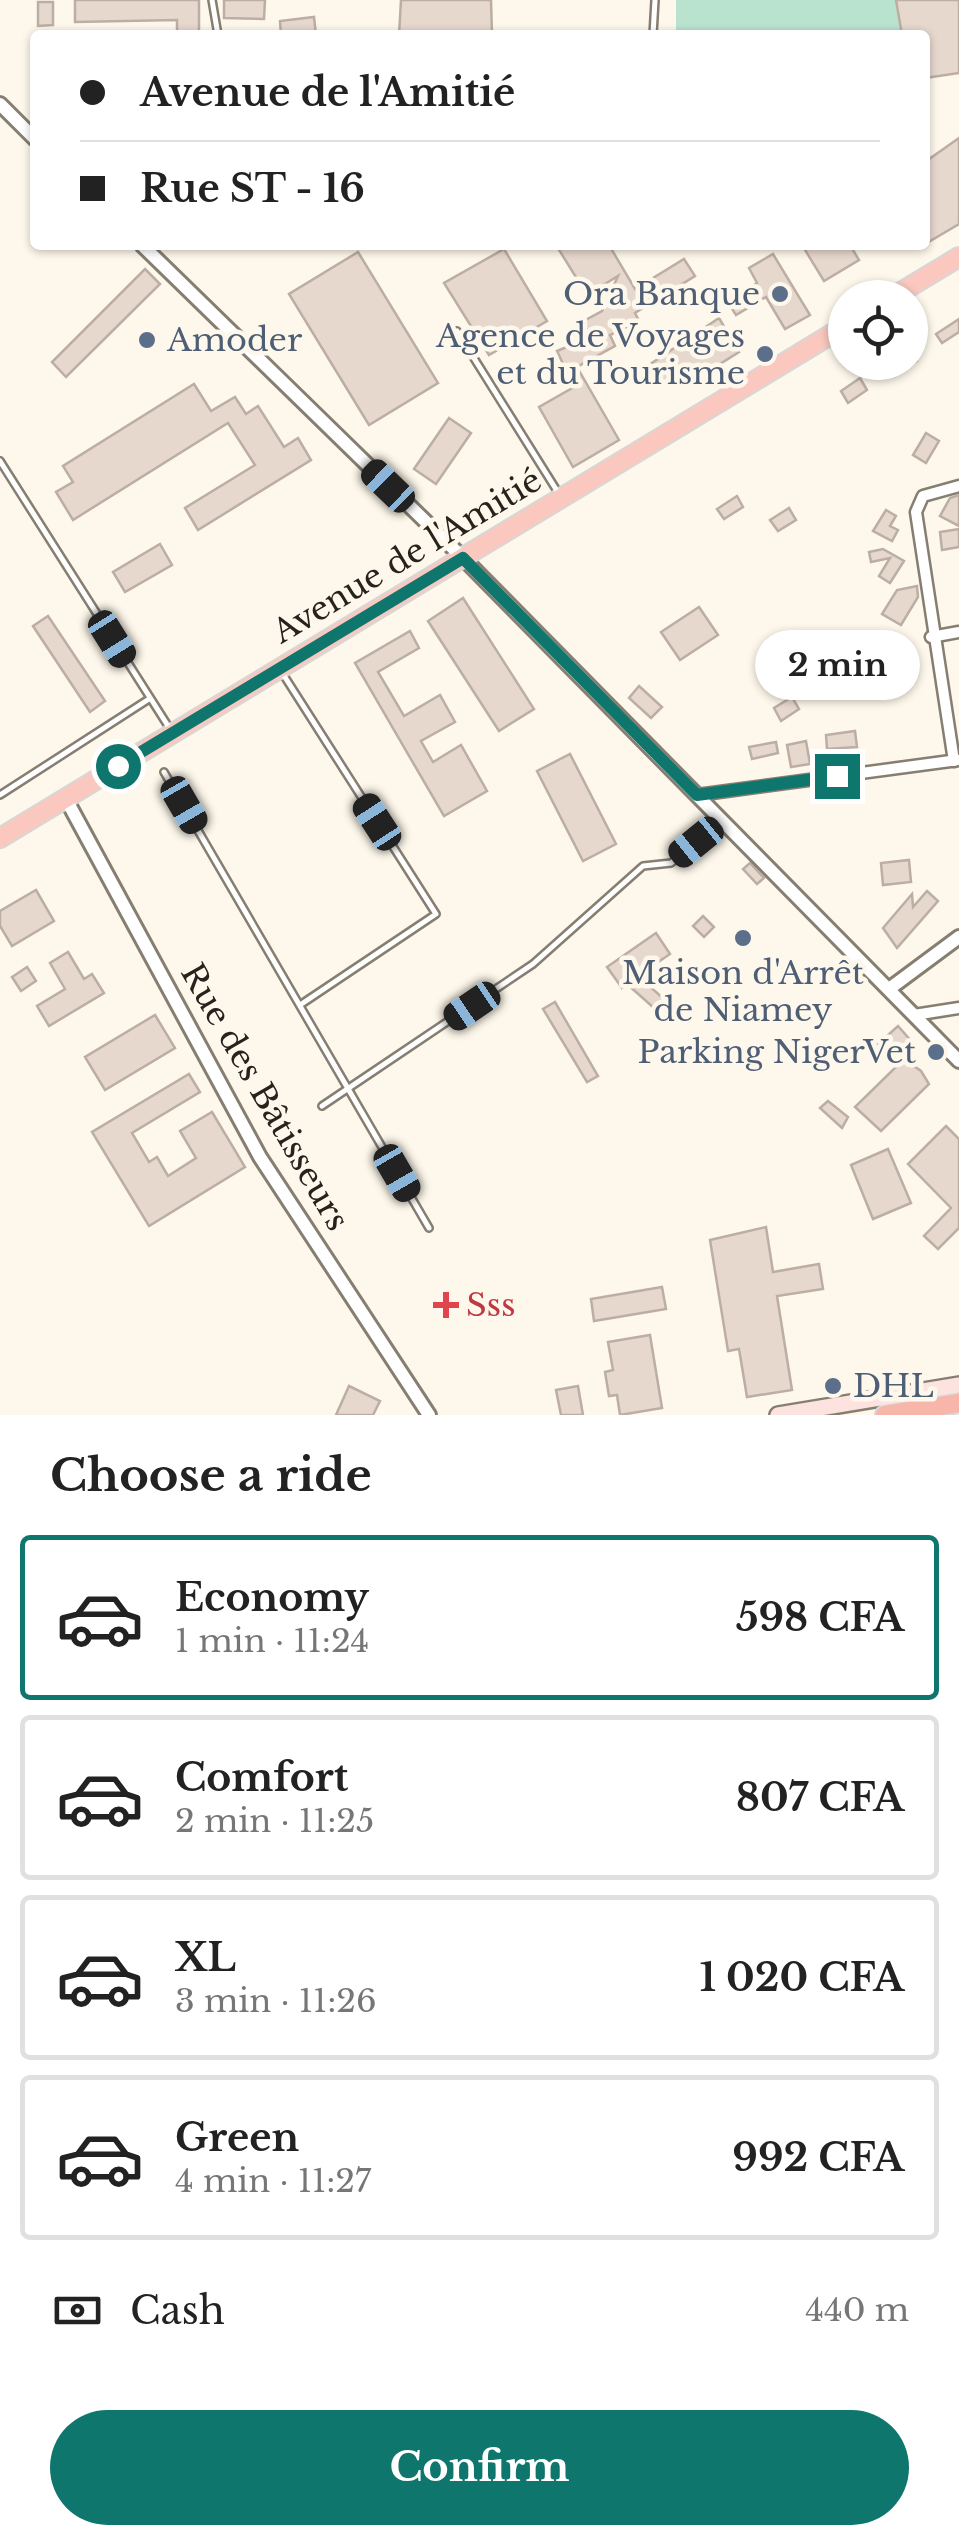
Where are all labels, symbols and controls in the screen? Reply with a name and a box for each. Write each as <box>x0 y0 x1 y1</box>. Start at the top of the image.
text: Avenue de l'Amitié <box>140 69 515 116</box>
text: Rue ST - 16 <box>140 165 365 212</box>
place label: Ora Banque <box>563 274 760 314</box>
map controls <box>828 280 928 380</box>
button: locate <box>828 280 928 380</box>
marker: Ora Banque <box>769 283 791 305</box>
place label: Agence de Voyages et du Tourisme <box>435 316 745 393</box>
place label: Amoder <box>166 320 303 360</box>
marker: Amoder <box>136 329 158 351</box>
marker: Agence de Voyages et du Tourisme <box>754 343 776 365</box>
car <box>356 454 420 518</box>
street label: Avenue de l'Amitié <box>264 460 549 653</box>
car <box>83 606 141 672</box>
callout: 2 min <box>754 631 920 701</box>
text: 2 min <box>788 645 887 685</box>
route start <box>96 744 141 789</box>
route end <box>815 754 860 799</box>
car <box>156 772 212 838</box>
car <box>348 789 406 855</box>
car <box>663 811 729 873</box>
marker: Maison d'Arrêt de Niamey <box>732 927 754 949</box>
place label: Maison d'Arrêt de Niamey <box>622 953 864 1030</box>
street label: Rue des Bâtisseurs <box>172 956 358 1238</box>
car <box>439 977 505 1035</box>
place label: Parking NigerVet <box>638 1032 916 1072</box>
marker: Parking NigerVet <box>925 1041 947 1063</box>
car <box>369 1140 425 1206</box>
place label: Sss <box>466 1285 516 1325</box>
marker: Sss <box>435 1294 457 1316</box>
place label: DHL <box>853 1366 934 1406</box>
marker: DHL <box>822 1375 844 1397</box>
text: Choose a ride <box>50 1447 372 1503</box>
icon: car <box>55 1573 145 1663</box>
text: Economy <box>175 1574 369 1621</box>
text: 598 CFA <box>736 1594 904 1641</box>
text: 1 min · 11:24 <box>175 1621 369 1661</box>
icon: car <box>55 1753 145 1843</box>
text: Comfort <box>175 1754 348 1801</box>
text: 807 CFA <box>736 1774 904 1821</box>
text: 2 min · 11:25 <box>175 1801 374 1841</box>
icon: car <box>55 1933 145 2023</box>
text: XL <box>175 1934 236 1981</box>
text: 1 020 CFA <box>699 1954 904 2001</box>
text: 3 min · 11:26 <box>175 1981 377 2021</box>
icon: car <box>55 2113 145 2203</box>
text: Green <box>175 2114 299 2161</box>
text: 992 CFA <box>732 2134 904 2181</box>
text: 4 min · 11:27 <box>175 2161 371 2201</box>
icon: cash <box>50 2283 105 2338</box>
text: Cash <box>130 2287 225 2334</box>
text: 440 m <box>805 2290 909 2330</box>
button: Confirm <box>50 2410 909 2525</box>

